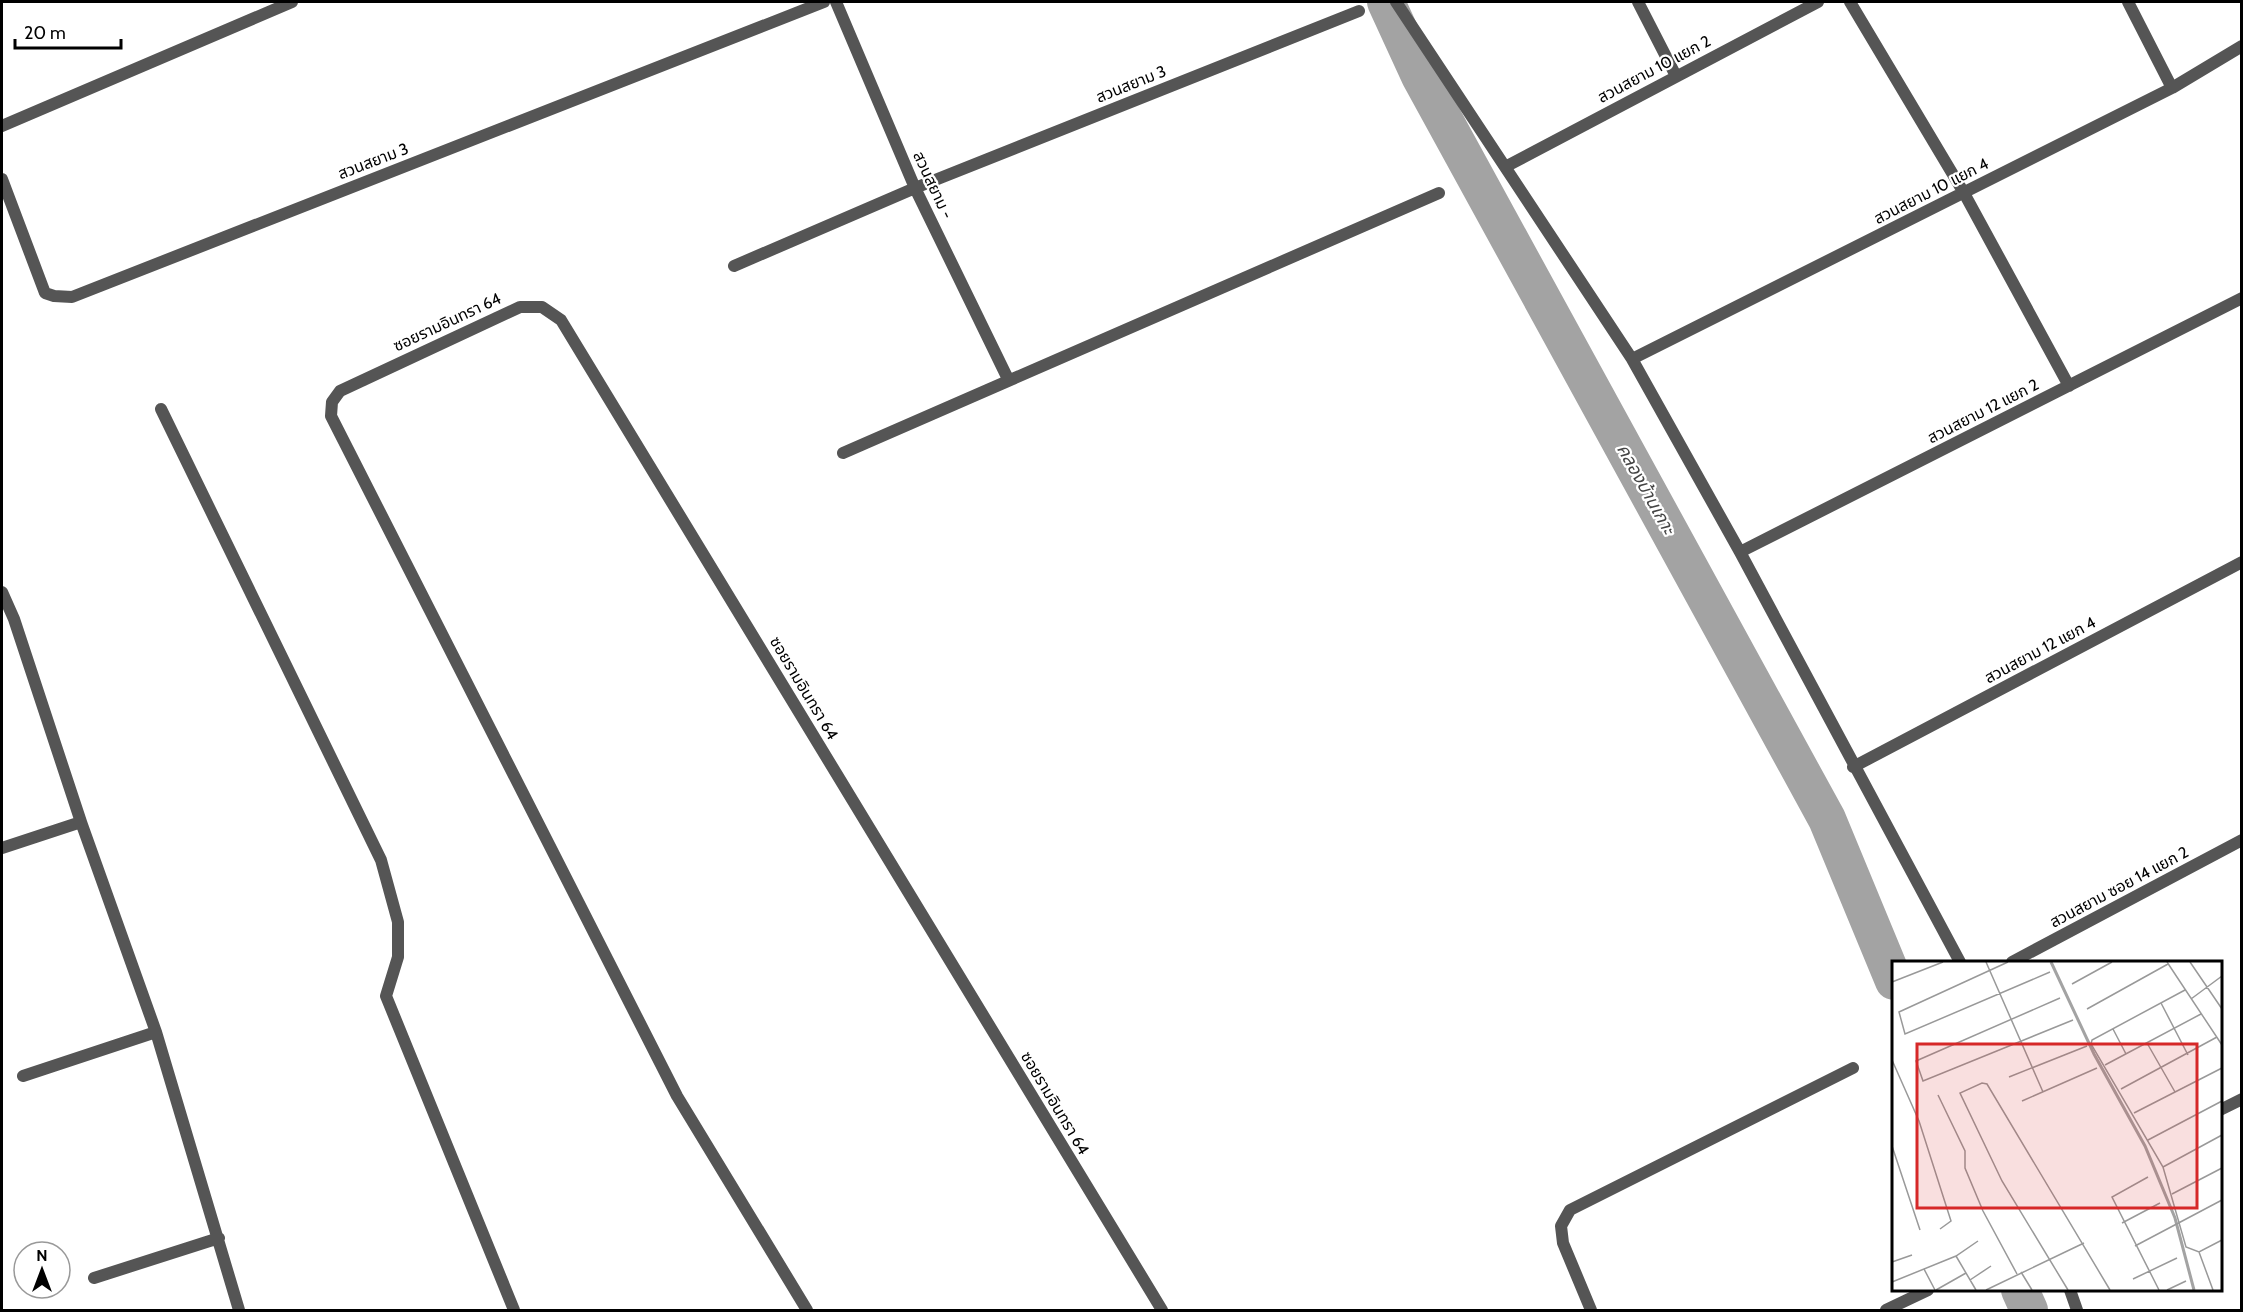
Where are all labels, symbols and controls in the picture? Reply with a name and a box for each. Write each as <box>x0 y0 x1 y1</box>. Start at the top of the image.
scale bar <box>15 12 122 50</box>
text: 20 m <box>24 22 66 44</box>
street label: สวนสยาม 10 แยก 2 <box>1594 31 1714 107</box>
street label: สวนสยาม 3 <box>1093 61 1169 107</box>
street label: สวนสยาม 3 <box>335 139 411 183</box>
street label: สวนสยาม - <box>909 148 957 222</box>
street label: สวนสยาม 10 แยก 4 <box>1871 154 1991 228</box>
street label: ซอยรามอินทรา 64 <box>390 289 504 355</box>
street label: สวนสยาม 12 แยก 2 <box>1924 375 2042 447</box>
water label: คลองบ้านเกาะ <box>1612 440 1681 540</box>
street label: สวนสยาม 12 แยก 4 <box>1981 613 2099 687</box>
street label: ซอยรามอินทรา 64 <box>766 633 842 743</box>
street label: สวนสยาม ซอย 14 แยก 2 <box>2046 842 2192 932</box>
inset map <box>1892 961 2222 1291</box>
street label: ซอยรามอินทรา 64 <box>1017 1048 1093 1158</box>
north arrow <box>12 1240 72 1300</box>
text: N <box>36 1246 48 1265</box>

